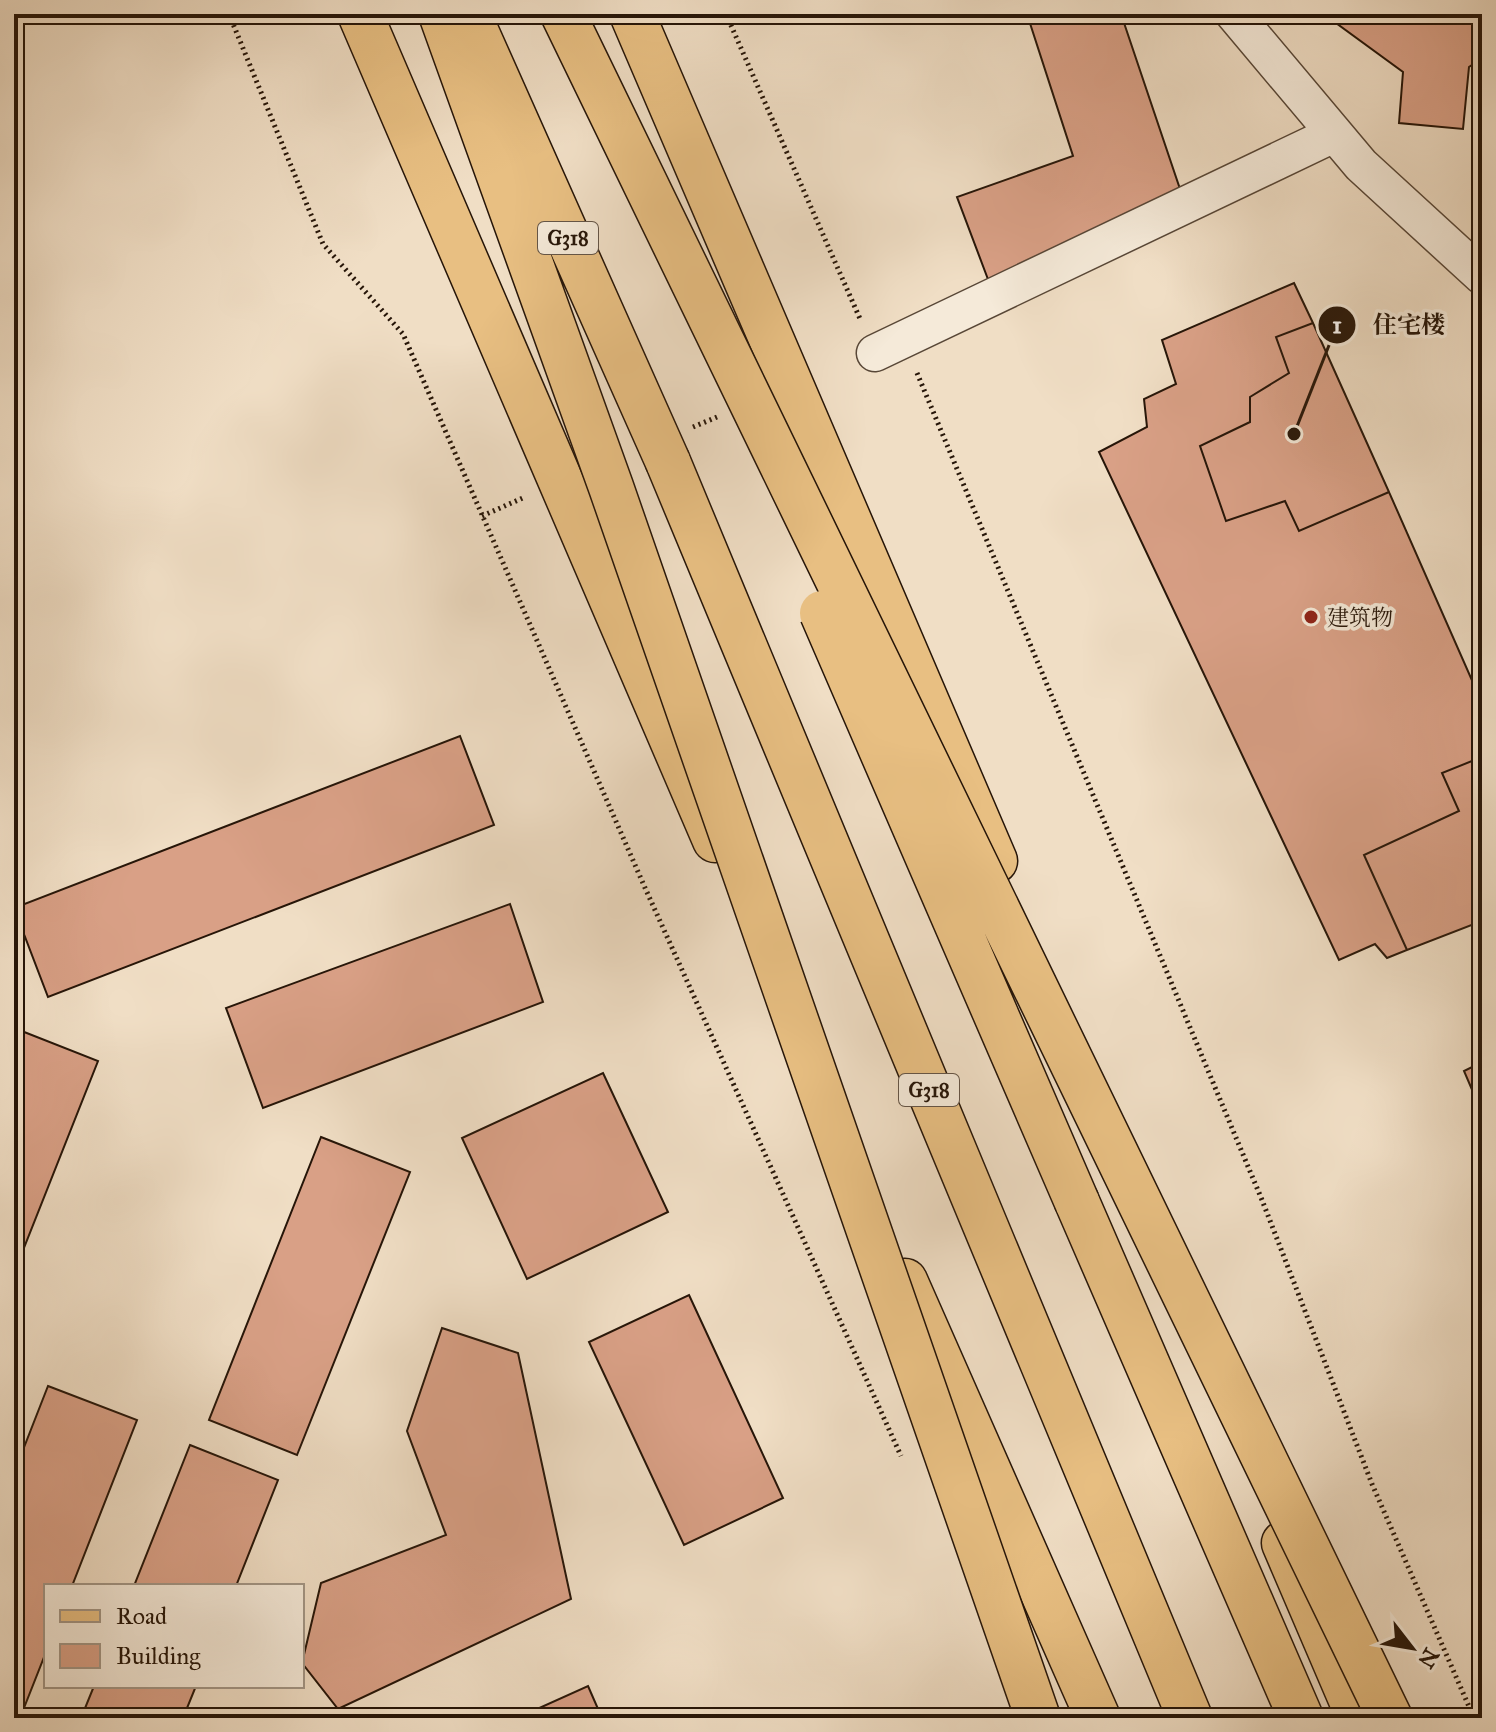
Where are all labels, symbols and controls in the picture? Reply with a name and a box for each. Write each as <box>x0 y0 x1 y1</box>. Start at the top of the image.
road number: G318 <box>538 222 598 254</box>
callout: 住宅楼 <box>1317 301 1461 349</box>
text: 1 <box>1332 310 1342 340</box>
text: 住宅楼 <box>1373 310 1445 340</box>
place label: 建筑物 <box>1327 604 1393 631</box>
marker: 建筑物 <box>1302 608 1320 626</box>
road number: G318 <box>899 1074 959 1106</box>
legend <box>44 1584 304 1688</box>
text: Road <box>116 1601 167 1631</box>
north arrow <box>1372 1608 1452 1688</box>
text: Building <box>116 1641 201 1671</box>
text: N <box>1412 1643 1445 1673</box>

